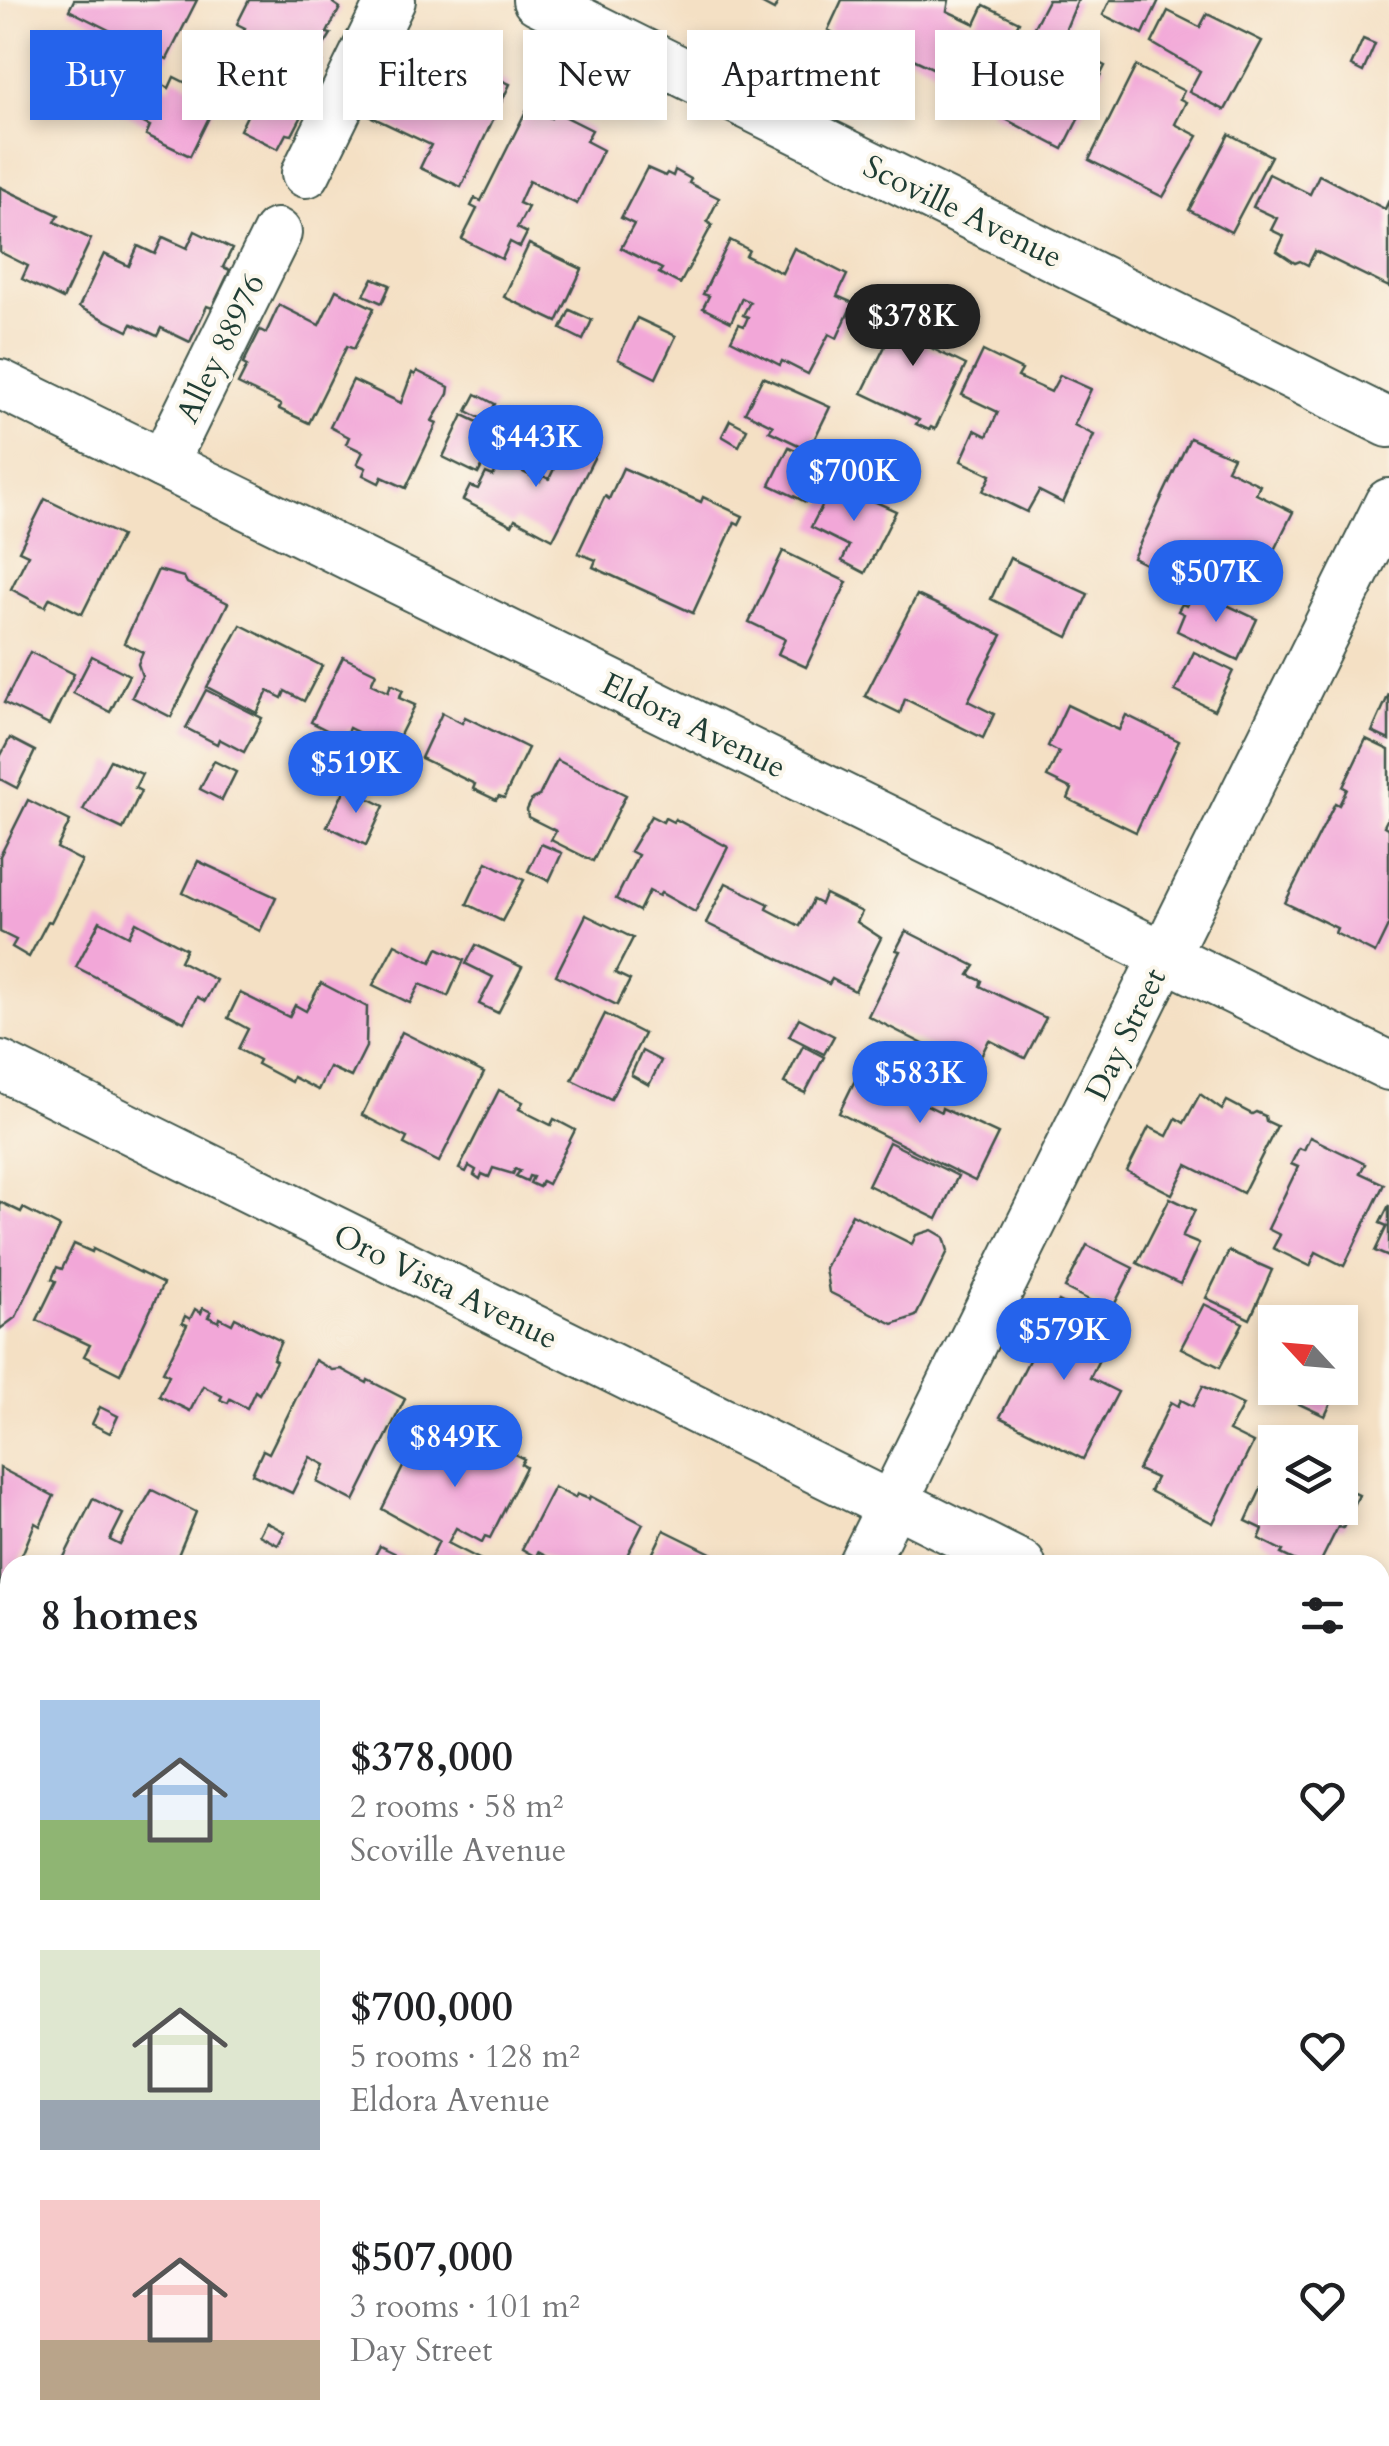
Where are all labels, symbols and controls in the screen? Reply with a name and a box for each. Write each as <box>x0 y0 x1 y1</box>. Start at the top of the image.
chip: Buy <box>30 30 162 120</box>
chip: Rent <box>182 30 323 120</box>
chip: Filters <box>343 30 503 120</box>
chip: New <box>523 30 667 120</box>
chip: Apartment <box>687 30 915 120</box>
chip: House <box>935 30 1100 120</box>
street label: Scoville Avenue <box>856 145 1069 279</box>
street label: Alley 88976 <box>166 266 276 430</box>
pin: $378K <box>843 284 983 369</box>
text: $378K <box>867 294 959 338</box>
pin: $443K <box>466 405 606 490</box>
text: $443K <box>490 415 582 459</box>
pin: $700K <box>784 439 924 524</box>
text: $700K <box>808 449 900 493</box>
pin: $507K <box>1146 540 1286 625</box>
text: $507K <box>1170 550 1262 594</box>
street label: Eldora Avenue <box>594 662 793 790</box>
pin: $519K <box>286 731 426 816</box>
text: $519K <box>310 741 402 785</box>
street label: Day Street <box>1075 961 1177 1108</box>
pin: $583K <box>850 1041 990 1126</box>
text: $583K <box>874 1051 966 1095</box>
street label: Oro Vista Avenue <box>326 1213 565 1360</box>
pin: $579K <box>994 1298 1134 1383</box>
north arrow <box>1258 1305 1358 1405</box>
map controls <box>1258 1305 1358 1525</box>
text: $579K <box>1018 1308 1110 1352</box>
pin: $849K <box>385 1405 525 1490</box>
text: $849K <box>409 1415 501 1459</box>
button: layers <box>1258 1425 1358 1525</box>
text: 8 homes <box>40 1587 198 1644</box>
icon: filters <box>1295 1588 1350 1643</box>
text: $378,000 <box>350 1728 513 1785</box>
icon: home <box>120 1740 240 1860</box>
icon: heart <box>1295 1773 1350 1828</box>
text: 2 rooms · 58 m² <box>350 1785 563 1829</box>
text: Scoville Avenue <box>350 1829 566 1873</box>
text: $700,000 <box>350 1978 513 2035</box>
icon: home <box>120 1990 240 2110</box>
icon: heart <box>1295 2023 1350 2078</box>
text: 5 rooms · 128 m² <box>350 2035 580 2079</box>
text: Eldora Avenue <box>350 2079 550 2123</box>
text: $507,000 <box>350 2228 513 2285</box>
icon: home <box>120 2240 240 2360</box>
icon: heart <box>1295 2273 1350 2328</box>
text: 3 rooms · 101 m² <box>350 2285 580 2329</box>
text: Day Street <box>350 2329 492 2373</box>

